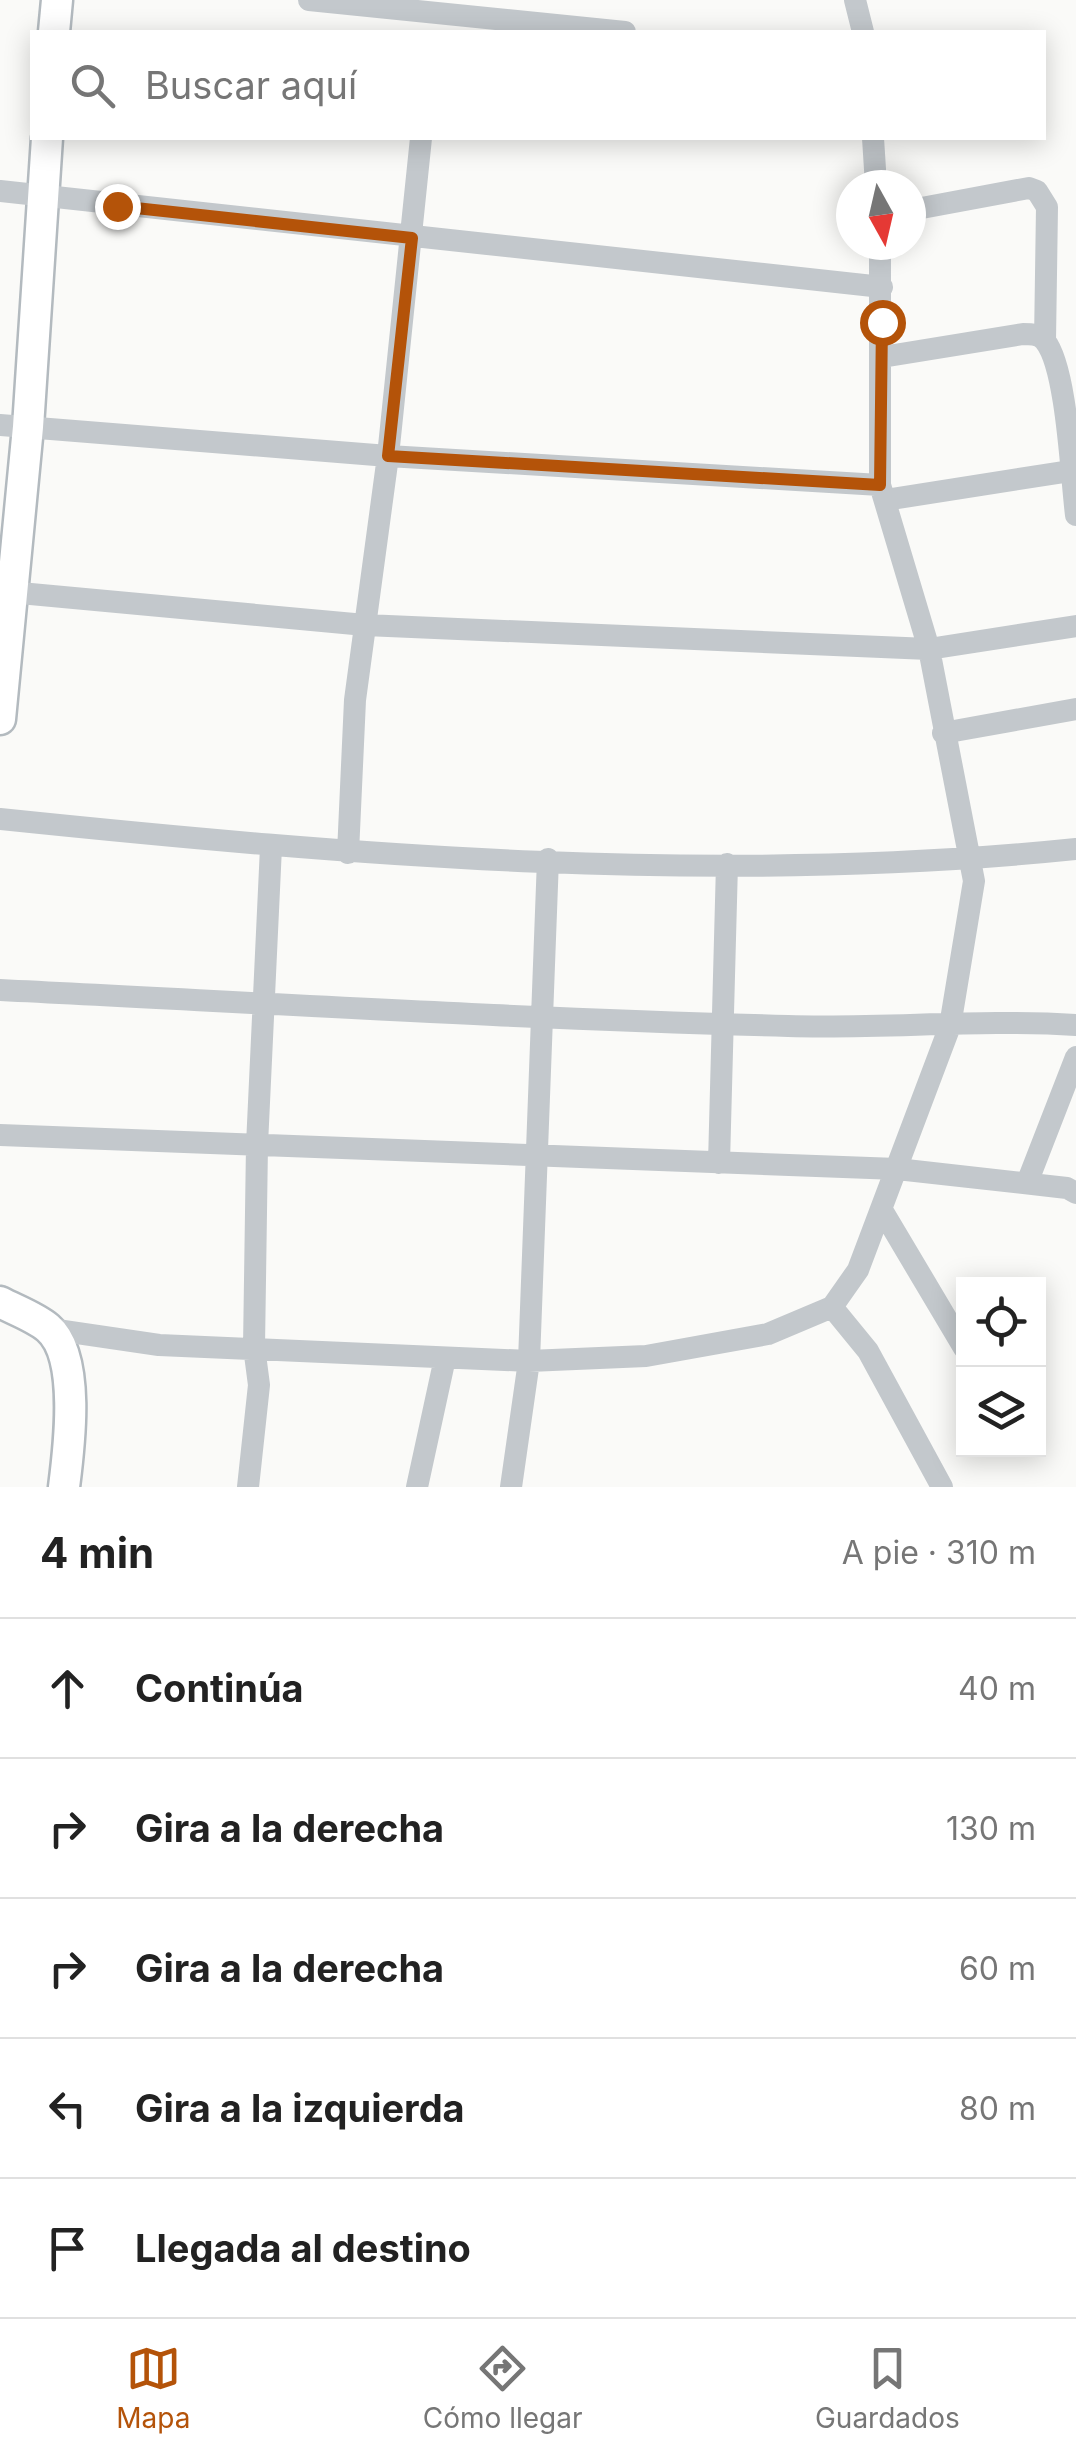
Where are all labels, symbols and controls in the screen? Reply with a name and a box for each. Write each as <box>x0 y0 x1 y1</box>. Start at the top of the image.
search box <box>30 30 1046 140</box>
icon: search <box>65 58 120 113</box>
text: Buscar aquí <box>145 62 357 108</box>
north arrow <box>836 170 926 260</box>
route end <box>95 184 141 230</box>
route start <box>860 300 906 346</box>
map controls <box>956 1277 1046 1457</box>
button: locate <box>956 1277 1046 1367</box>
button: layers <box>956 1367 1046 1457</box>
text: 4 min <box>40 1527 154 1578</box>
text: A pie · 310 m <box>842 1533 1036 1572</box>
icon: ahead <box>40 1661 95 1716</box>
text: Continúa <box>135 1665 304 1711</box>
text: 40 m <box>958 1669 1036 1708</box>
icon: right <box>40 1801 95 1856</box>
text: Gira a la derecha <box>135 1805 444 1851</box>
text: 130 m <box>946 1809 1036 1848</box>
icon: right <box>40 1941 95 1996</box>
text: Gira a la derecha <box>135 1945 444 1991</box>
text: 60 m <box>959 1949 1036 1988</box>
icon: left <box>40 2081 95 2136</box>
text: Gira a la izquierda <box>135 2085 465 2131</box>
text: 80 m <box>959 2089 1036 2128</box>
icon: arrive <box>40 2221 95 2276</box>
text: Llegada al destino <box>135 2225 471 2271</box>
tab: Mapa <box>116 2341 190 2435</box>
tab: Cómo llegar <box>423 2341 583 2435</box>
tab: Guardados <box>815 2341 960 2435</box>

